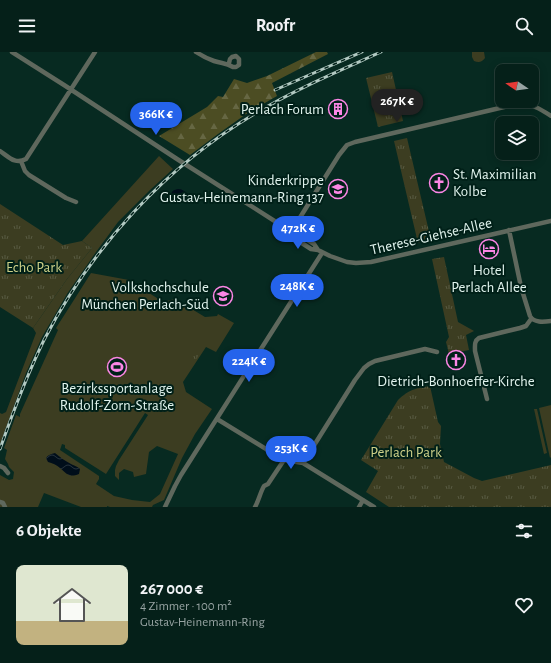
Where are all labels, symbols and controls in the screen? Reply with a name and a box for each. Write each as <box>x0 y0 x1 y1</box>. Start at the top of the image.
icon: menu <box>16 15 38 37</box>
icon: search <box>513 15 535 37</box>
text: Roofr <box>256 17 295 35</box>
north arrow <box>495 64 539 108</box>
map controls <box>495 64 539 160</box>
pin: 267K € <box>364 89 430 123</box>
text: 267K € <box>380 95 414 108</box>
building icon: Perlach Forum <box>327 98 349 120</box>
pin: 366K € <box>123 102 189 136</box>
place label: Perlach Forum <box>241 102 324 117</box>
text: 366K € <box>139 108 173 121</box>
button: layers <box>495 116 539 160</box>
place label: St. Maximilian Kolbe <box>453 167 537 199</box>
church icon: St. Maximilian Kolbe <box>428 172 450 194</box>
place label: Kinderkrippe Gustav-Heinemann-Ring 137 <box>160 173 324 205</box>
school or university icon: Kinderkrippe Gustav-Heinemann-Ring 137 <box>327 178 349 200</box>
street label: Therese-Giehse-Allee <box>369 215 493 258</box>
pin: 472K € <box>265 216 331 250</box>
text: 472K € <box>281 222 315 235</box>
hotel icon: Hotel Perlach Allee <box>478 238 500 260</box>
park label: Echo Park <box>6 260 62 275</box>
place label: Hotel Perlach Allee <box>451 263 527 295</box>
pin: 248K € <box>264 274 330 308</box>
place label: Volkshochschule München Perlach-Süd <box>81 280 209 312</box>
text: 248K € <box>280 280 314 293</box>
school or university icon: Volkshochschule München Perlach-Süd <box>212 285 234 307</box>
pin: 224K € <box>216 349 282 383</box>
church icon: Dietrich-Bonhoeffer-Kirche <box>445 349 467 371</box>
text: 224K € <box>232 355 266 368</box>
sports icon: Bezirkssportanlage Rudolf-Zorn-Straße <box>106 356 128 378</box>
place label: Dietrich-Bonhoeffer-Kirche <box>377 374 535 389</box>
place label: Bezirkssportanlage Rudolf-Zorn-Straße <box>60 381 174 413</box>
pin: 253K € <box>258 436 324 470</box>
text: 253K € <box>275 442 307 455</box>
park label: Perlach Park <box>370 445 442 460</box>
icon: filters <box>513 520 535 542</box>
text: 6 Objekte <box>16 522 81 539</box>
text: 267 000 € <box>140 580 203 597</box>
icon: home <box>48 581 96 629</box>
icon: heart <box>513 594 535 616</box>
text: 4 Zimmer · 100 m² <box>140 600 232 613</box>
text: Gustav-Heinemann-Ring <box>140 616 265 629</box>

